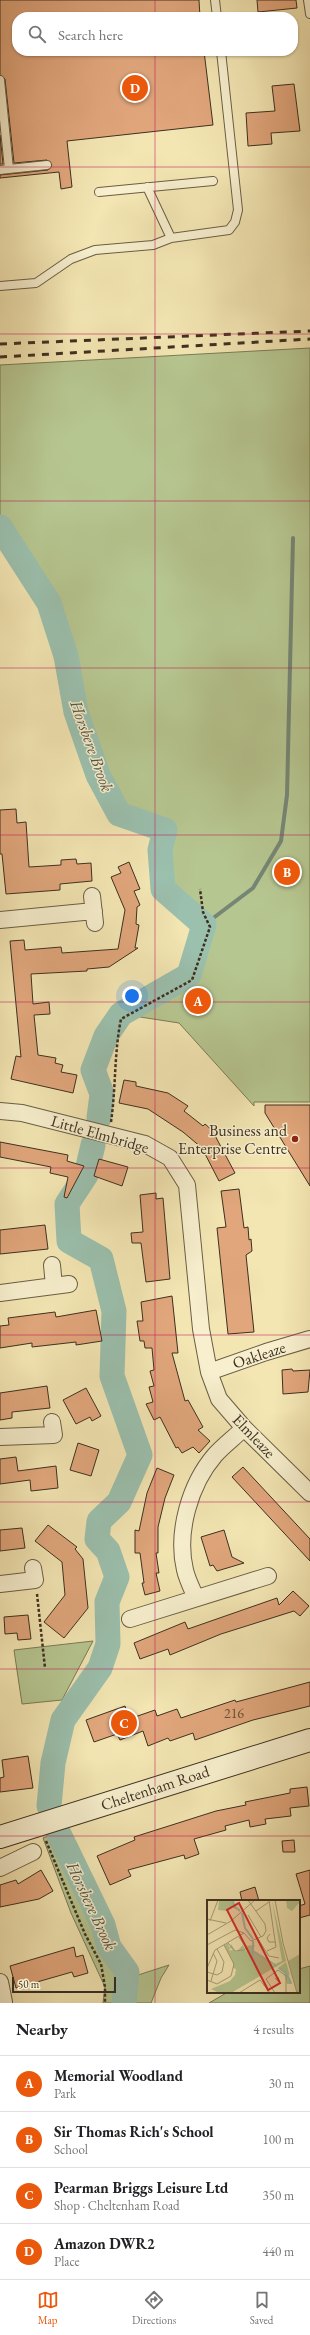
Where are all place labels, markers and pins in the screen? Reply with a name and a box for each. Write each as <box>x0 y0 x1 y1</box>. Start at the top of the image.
pin: D <box>122 73 148 103</box>
pin: B <box>274 857 300 887</box>
pin: A <box>185 986 211 1016</box>
place label: Business and Enterprise Centre <box>178 1120 288 1159</box>
marker: Business and Enterprise Centre <box>290 1134 300 1144</box>
pin: C <box>111 1708 137 1738</box>

